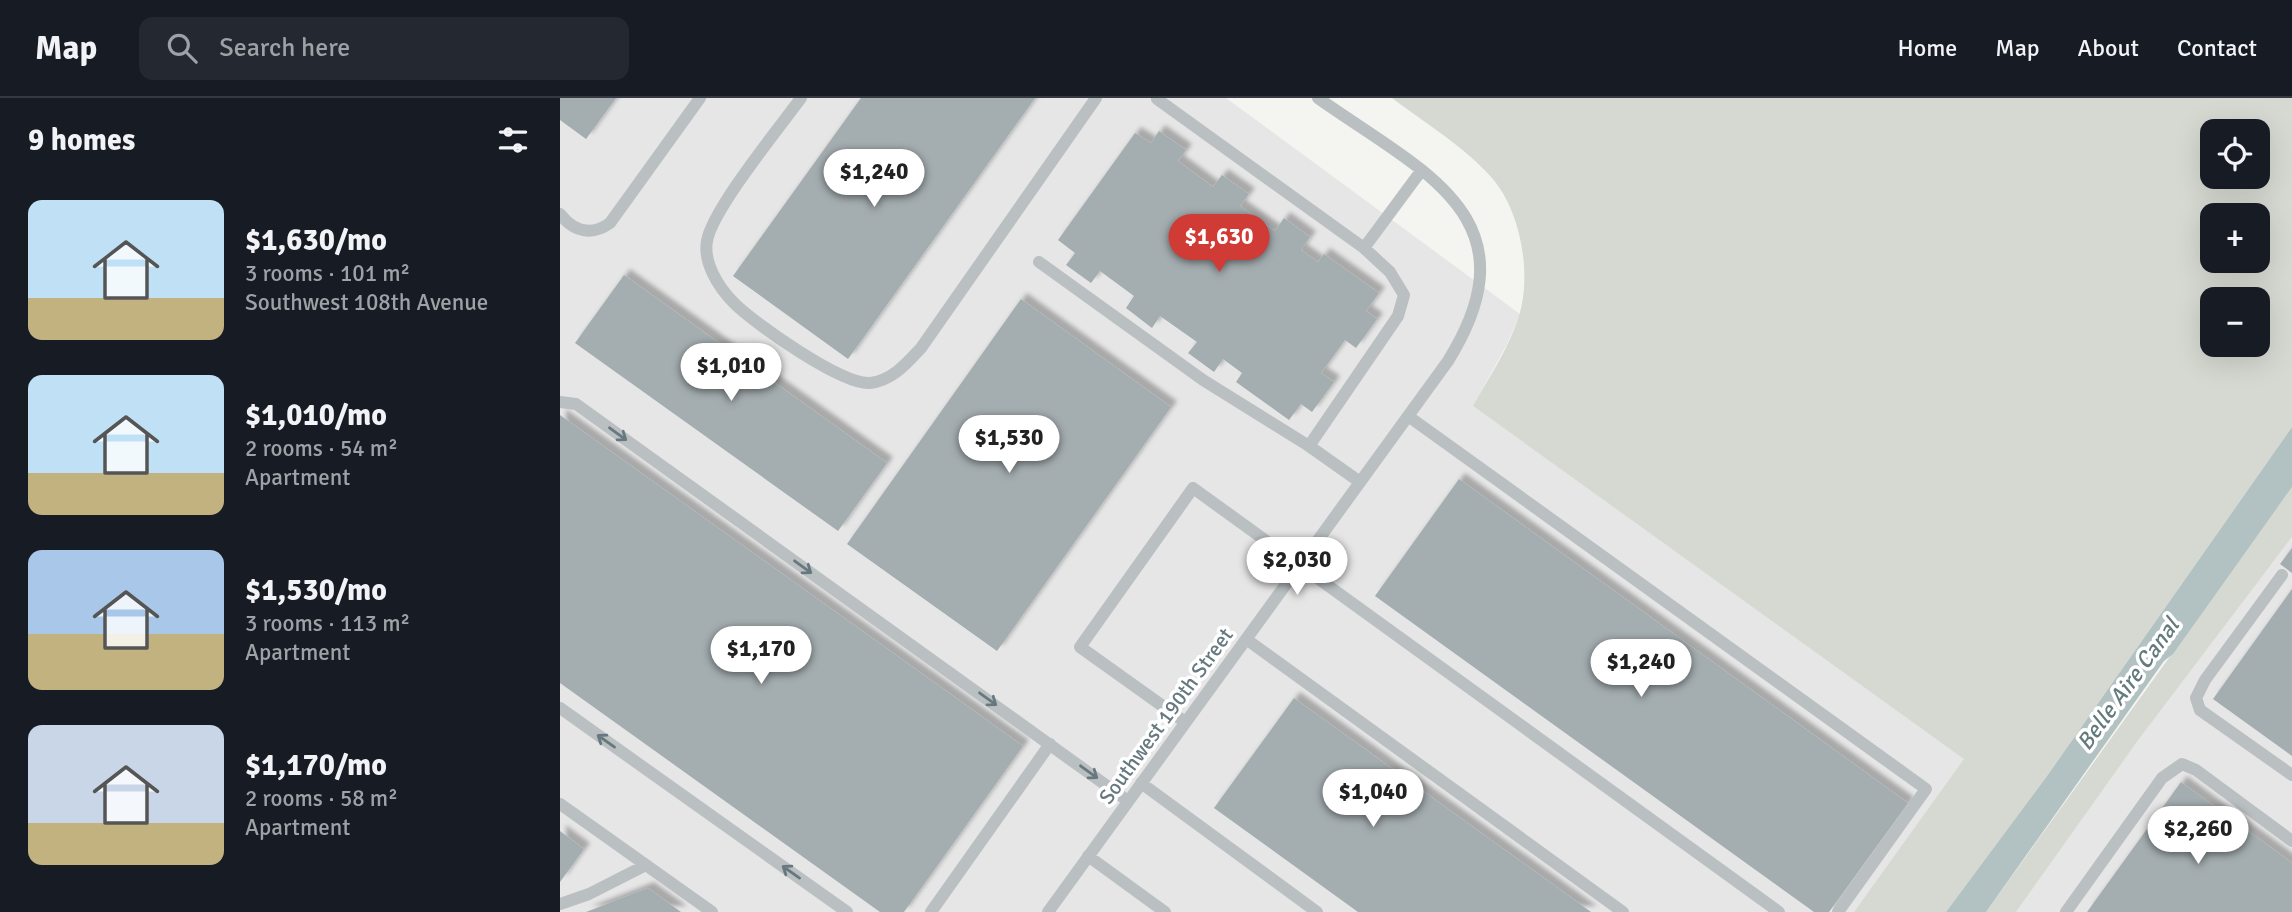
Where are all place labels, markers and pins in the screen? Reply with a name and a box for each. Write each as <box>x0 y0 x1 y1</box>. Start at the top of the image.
pin: $1,240 <box>817 150 931 209</box>
pin: $1,630 <box>1162 214 1276 274</box>
pin: $1,010 <box>674 344 788 403</box>
pin: $1,530 <box>952 416 1066 475</box>
pin: $2,030 <box>1240 538 1354 597</box>
pin: $1,170 <box>704 626 818 686</box>
pin: $1,240 <box>1584 640 1698 699</box>
pin: $1,040 <box>1316 770 1430 829</box>
pin: $2,260 <box>2141 806 2255 866</box>

